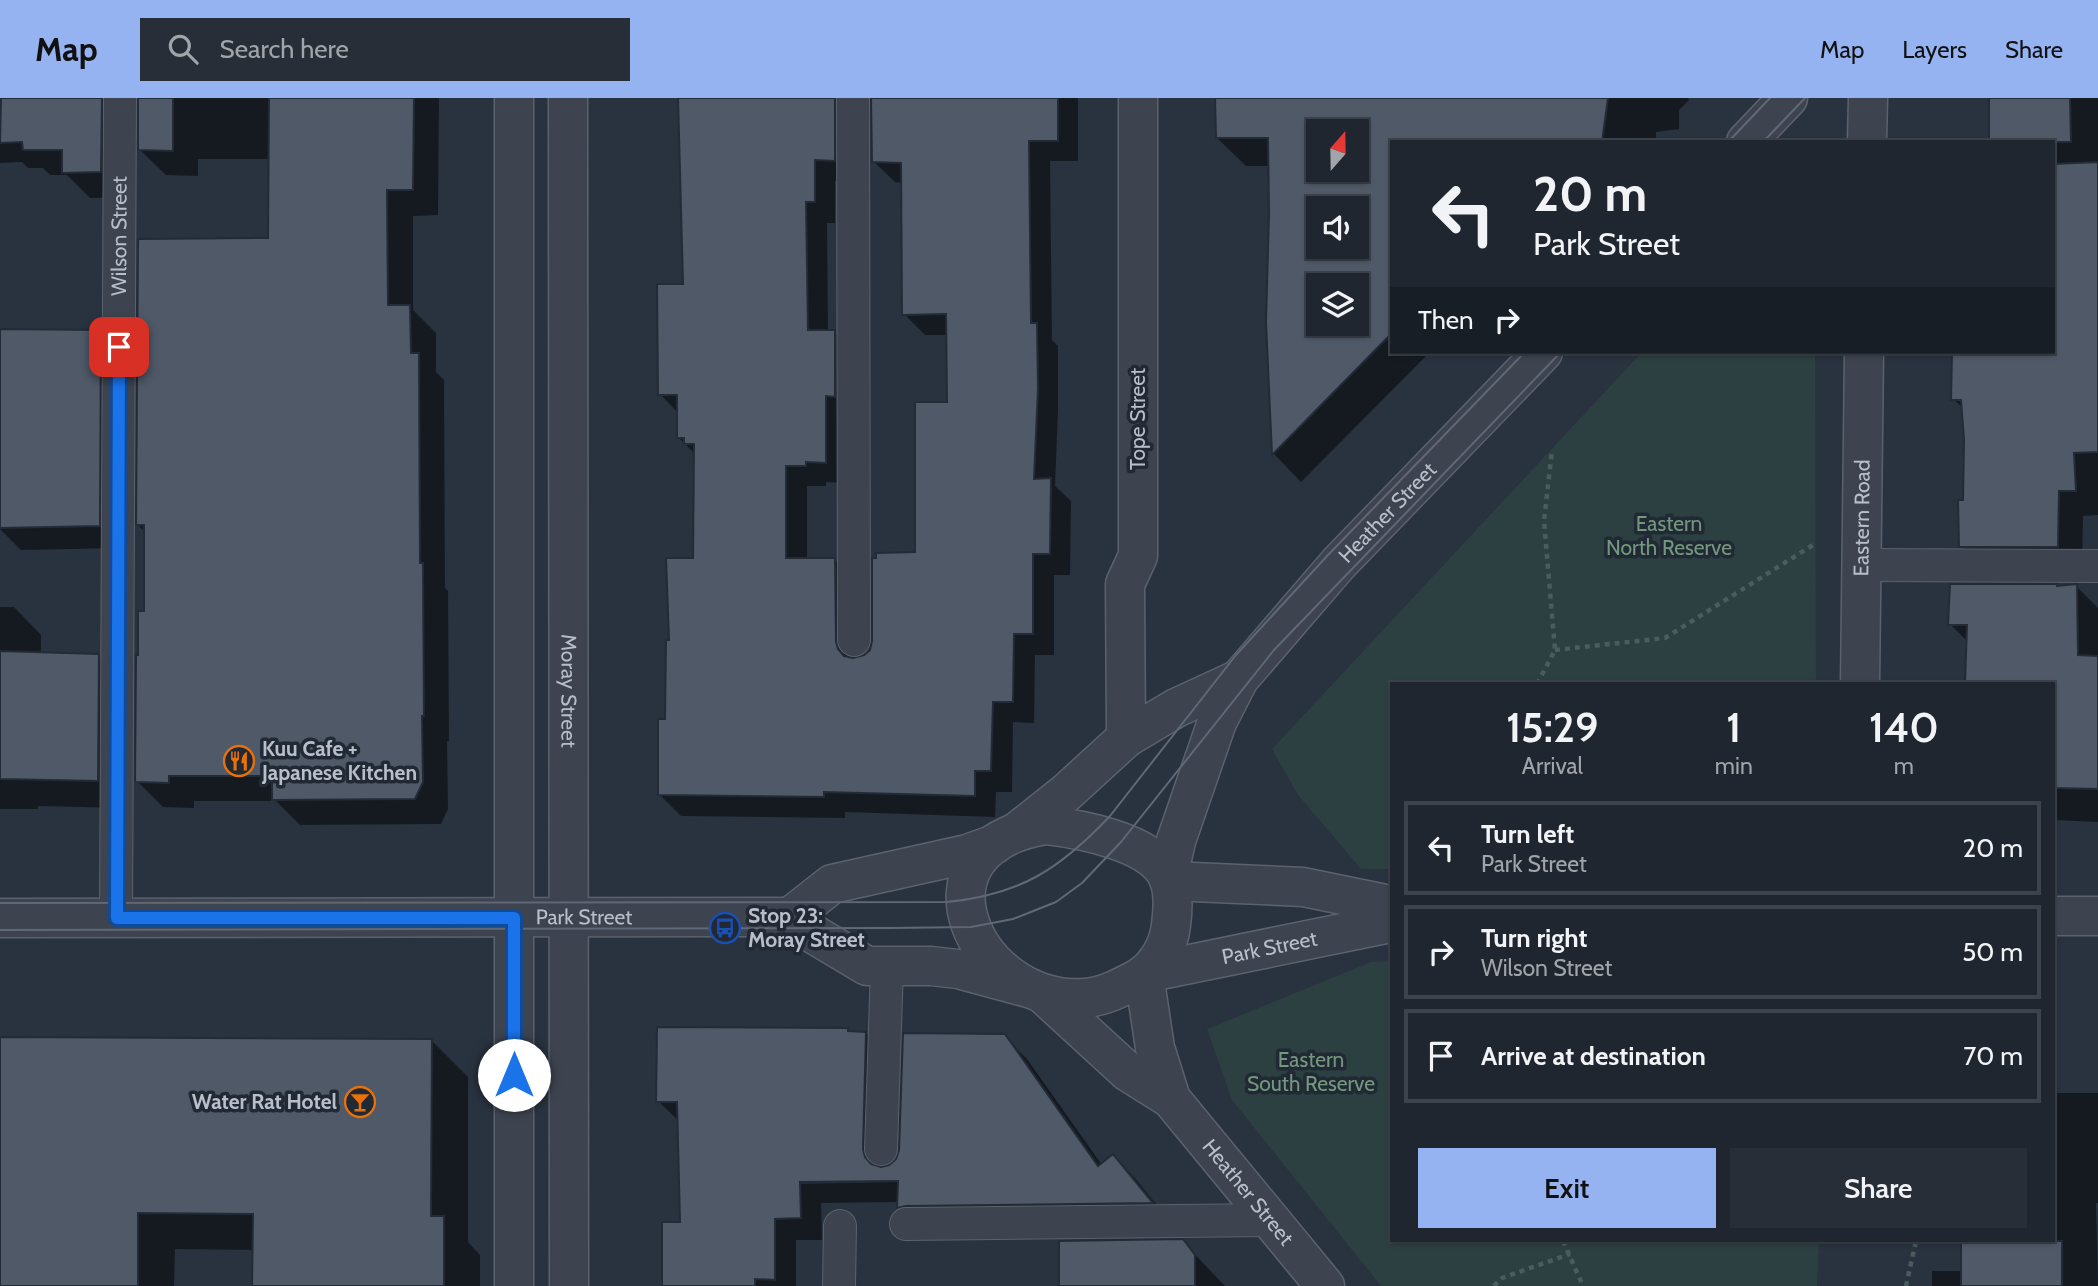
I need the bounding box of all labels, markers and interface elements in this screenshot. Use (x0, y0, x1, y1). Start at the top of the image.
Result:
search box (140, 18, 630, 81)
text: Map (35, 29, 98, 69)
icon: search (164, 30, 202, 68)
text: Search here (220, 33, 349, 65)
text: Map (1820, 35, 1864, 64)
text: Layers (1902, 35, 1967, 64)
text: Share (2005, 35, 2063, 64)
north arrow (1306, 119, 1368, 182)
map controls (1306, 119, 1369, 336)
text: 20 m (1533, 164, 1647, 223)
icon: left (1418, 168, 1509, 259)
street label: Wilson Street (106, 176, 132, 296)
button: sound (1306, 196, 1369, 259)
text: Park Street (1533, 224, 1680, 263)
button: layers (1306, 273, 1369, 336)
icon: right (1488, 301, 1526, 339)
text: Then (1418, 304, 1474, 336)
pin (89, 317, 149, 377)
icon: arrive (100, 328, 138, 366)
street label: Tope Street (1125, 368, 1150, 470)
street label: Heather Street (1333, 457, 1441, 568)
street label: Eastern Road (1848, 459, 1875, 577)
park label: Eastern North Reserve (1606, 511, 1732, 560)
street label: Moray Street (556, 634, 582, 748)
text: 15:29 (1506, 701, 1599, 753)
text: 1 (1726, 701, 1741, 753)
text: 140 (1869, 701, 1939, 753)
place label: Kuu Cafe + Japanese Kitchen (261, 736, 417, 785)
restaurant icon: Kuu Cafe + Japanese Kitchen (222, 744, 256, 778)
text: Arrival (1522, 752, 1583, 780)
text: min (1715, 752, 1753, 780)
text: m (1894, 752, 1914, 780)
text: Turn left (1481, 818, 1574, 850)
icon: left (1422, 829, 1460, 867)
text: 20 m (1963, 832, 2023, 864)
text: Park Street (1481, 850, 1587, 878)
place label: Stop 23: Moray Street (748, 903, 865, 952)
street label: Park Street (536, 904, 632, 929)
bus stop icon: Stop 23: Moray Street (708, 911, 742, 945)
text: Turn right (1481, 922, 1587, 954)
street label: Park Street (1220, 925, 1319, 969)
icon: right (1422, 933, 1460, 971)
text: 50 m (1962, 936, 2023, 968)
text: Wilson Street (1481, 954, 1612, 982)
icon: arrive (1422, 1037, 1460, 1075)
position arrow (477, 1038, 551, 1112)
text: Arrive at destination (1481, 1040, 1706, 1072)
text: 70 m (1963, 1040, 2023, 1072)
park label: Eastern South Reserve (1247, 1047, 1375, 1096)
bar icon: Water Rat Hotel (343, 1085, 377, 1119)
place label: Water Rat Hotel (192, 1089, 337, 1114)
street label: Heather Street (1197, 1134, 1299, 1250)
button: Exit (1418, 1148, 1716, 1228)
button: Share (1730, 1148, 2027, 1228)

